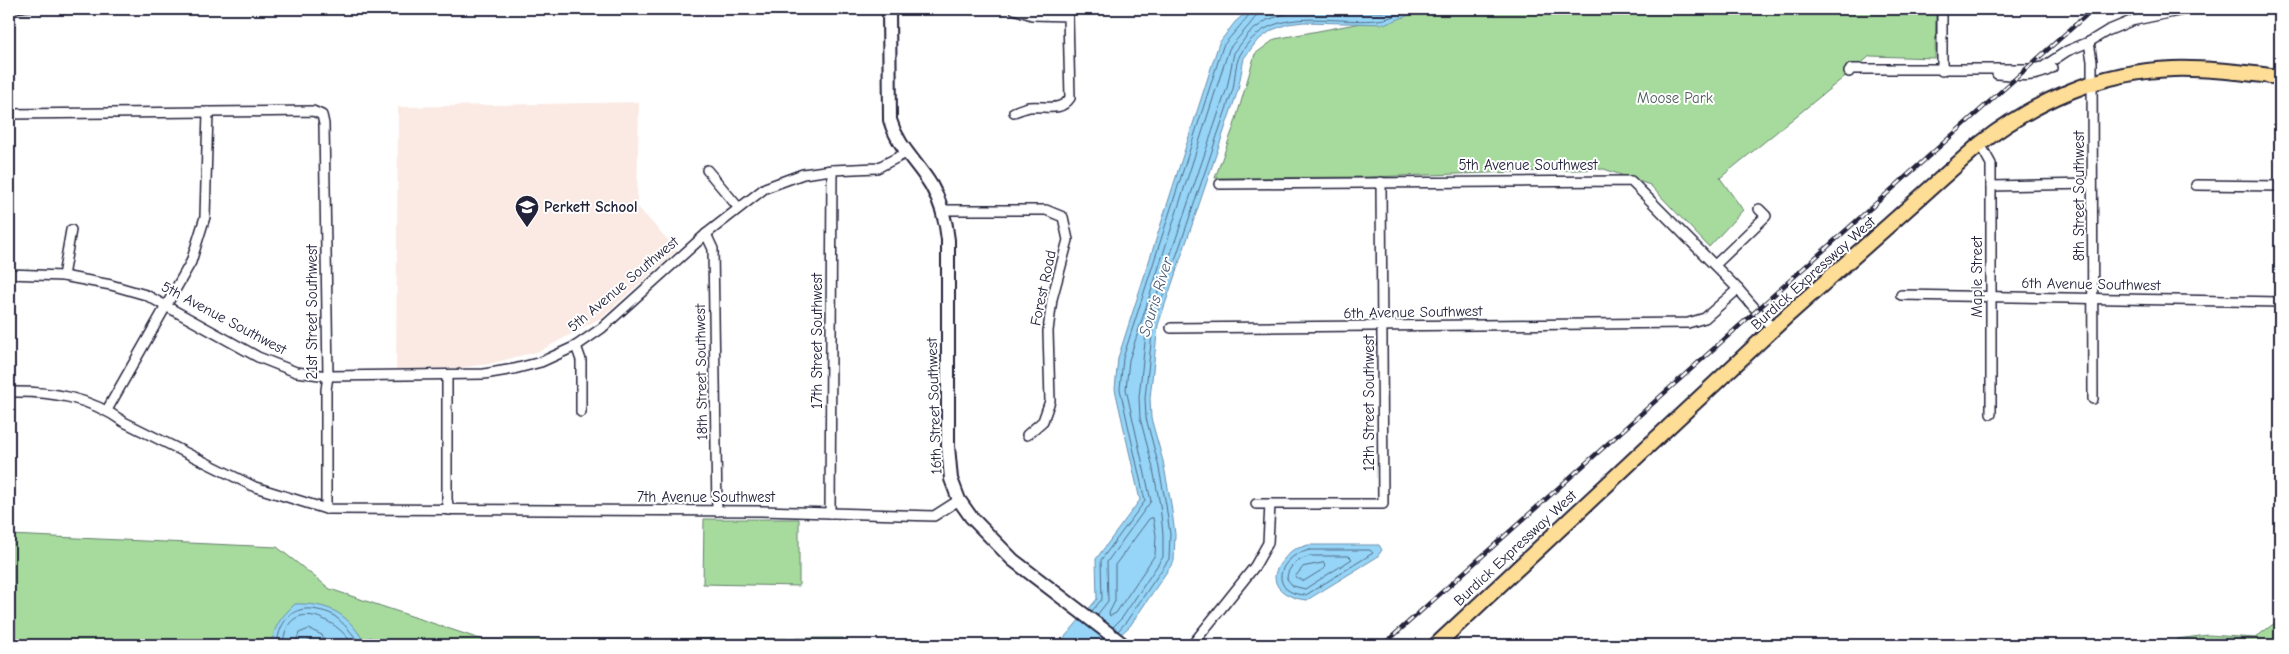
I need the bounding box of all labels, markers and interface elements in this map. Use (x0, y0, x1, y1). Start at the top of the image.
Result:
park label: Moose Park (1637, 89, 1714, 107)
street label: 8th Street Southwest (2070, 130, 2088, 261)
street label: 5th Avenue Southwest (1458, 156, 1598, 174)
school or university icon: Perkett School (514, 194, 540, 228)
place label: Perkett School (544, 198, 638, 216)
street label: Burdick Expressway West (1747, 212, 1879, 334)
street label: 5th Avenue Southwest (564, 232, 683, 336)
street label: Maple Street (1968, 235, 1986, 318)
street label: 21st Street Southwest (303, 244, 321, 379)
street label: Forest Road (1026, 249, 1060, 327)
water label: Souris River (1135, 255, 1177, 339)
street label: 17th Street Southwest (808, 272, 826, 409)
street label: 6th Avenue Southwest (2021, 274, 2161, 294)
street label: 5th Avenue Southwest (158, 277, 290, 359)
street label: 6th Avenue Southwest (1343, 302, 1483, 322)
street label: 18th Street Southwest (691, 303, 711, 440)
street label: 12th Street Southwest (1360, 334, 1378, 471)
street label: 16th Street Southwest (923, 337, 945, 475)
street label: Burdick Expressway West (1450, 486, 1581, 610)
street label: 7th Avenue Southwest (637, 488, 776, 506)

